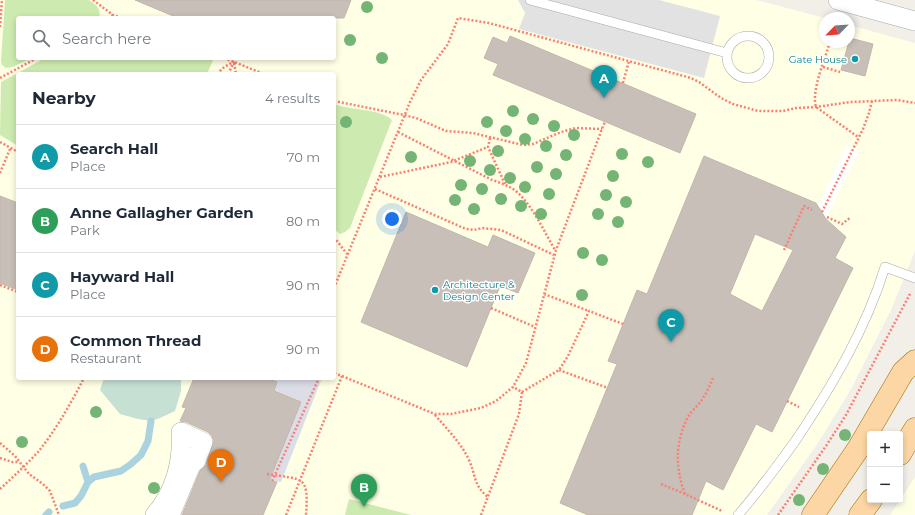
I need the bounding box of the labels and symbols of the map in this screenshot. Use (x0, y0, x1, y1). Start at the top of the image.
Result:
north arrow (819, 12, 855, 48)
place label: Gate House (789, 53, 847, 66)
marker: Gate House (850, 54, 860, 64)
pin: A (591, 65, 617, 98)
your location (382, 209, 402, 229)
place label: Architecture & Design Center (443, 278, 515, 303)
marker: Architecture & Design Center (430, 285, 440, 295)
pin: C (658, 309, 684, 342)
pin: D (208, 449, 234, 482)
pin: B (351, 474, 377, 507)

